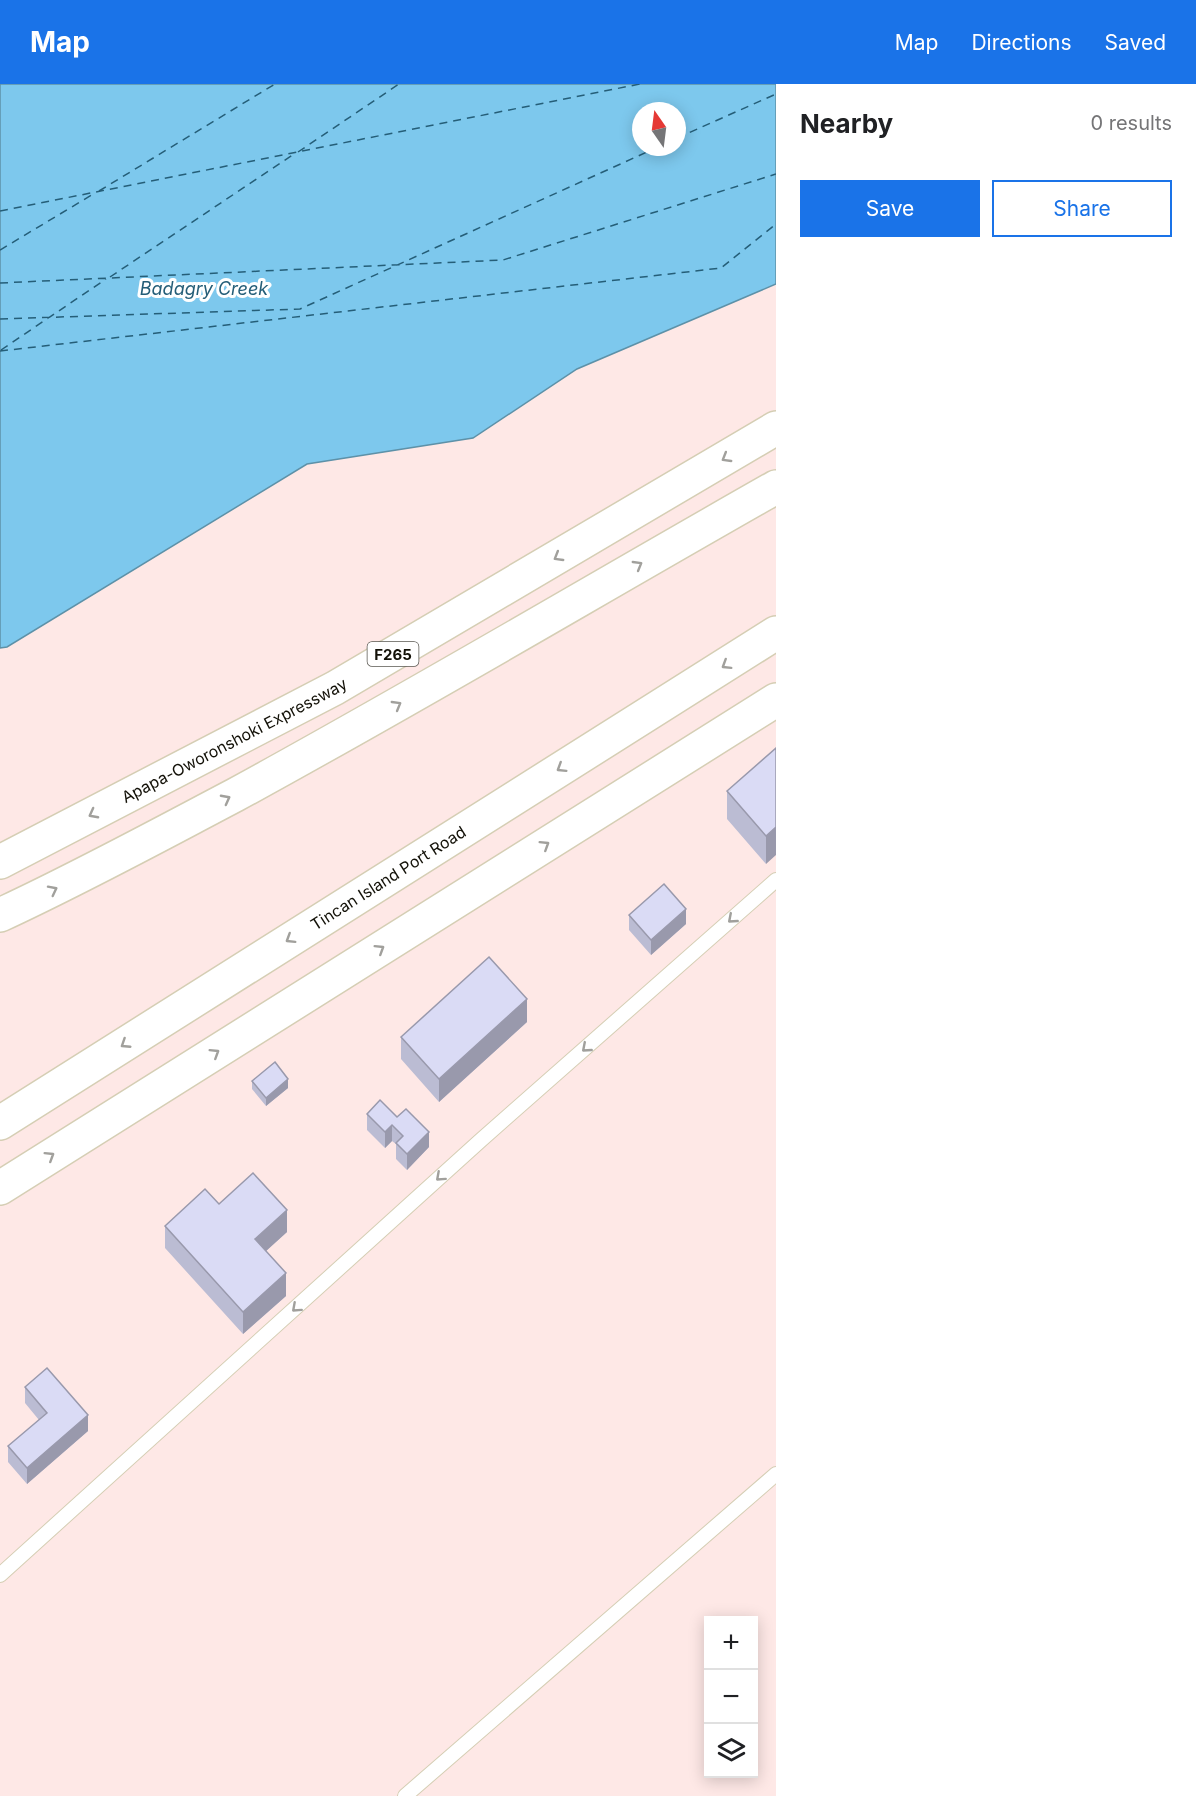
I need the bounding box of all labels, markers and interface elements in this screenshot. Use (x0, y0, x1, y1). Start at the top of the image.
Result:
text: Map (30, 25, 90, 59)
text: Map (895, 30, 938, 55)
text: Directions (971, 30, 1072, 55)
text: Saved (1105, 30, 1166, 55)
north arrow (632, 102, 686, 156)
text: Nearby (800, 108, 893, 139)
text: 0 results (1090, 111, 1172, 135)
button: Save (800, 180, 980, 237)
button: Share (992, 180, 1172, 237)
water label: Badagry Creek (140, 278, 269, 299)
one-way arrow (722, 451, 732, 462)
one-way arrow (554, 549, 564, 561)
one-way arrow (632, 561, 642, 573)
road number: F265 (368, 642, 418, 666)
one-way arrow (722, 657, 733, 668)
street label: Apapa-Oworonshoki Expressway (118, 673, 351, 807)
one-way arrow (391, 701, 401, 713)
one-way arrow (557, 761, 567, 773)
one-way arrow (220, 795, 231, 807)
one-way arrow (89, 807, 100, 818)
street label: Tincan Island Port Road (307, 822, 469, 934)
one-way arrow (539, 841, 549, 853)
one-way arrow (47, 885, 58, 897)
one-way arrow (728, 912, 739, 923)
one-way arrow (286, 932, 296, 944)
one-way arrow (374, 944, 384, 956)
one-way arrow (121, 1036, 131, 1048)
one-way arrow (582, 1041, 593, 1052)
one-way arrow (208, 1049, 219, 1060)
one-way arrow (43, 1153, 54, 1164)
one-way arrow (436, 1170, 447, 1181)
one-way arrow (292, 1301, 302, 1312)
map controls (704, 1616, 758, 1778)
button: + (704, 1616, 758, 1670)
button: − (704, 1670, 758, 1724)
button: layers (704, 1724, 758, 1778)

